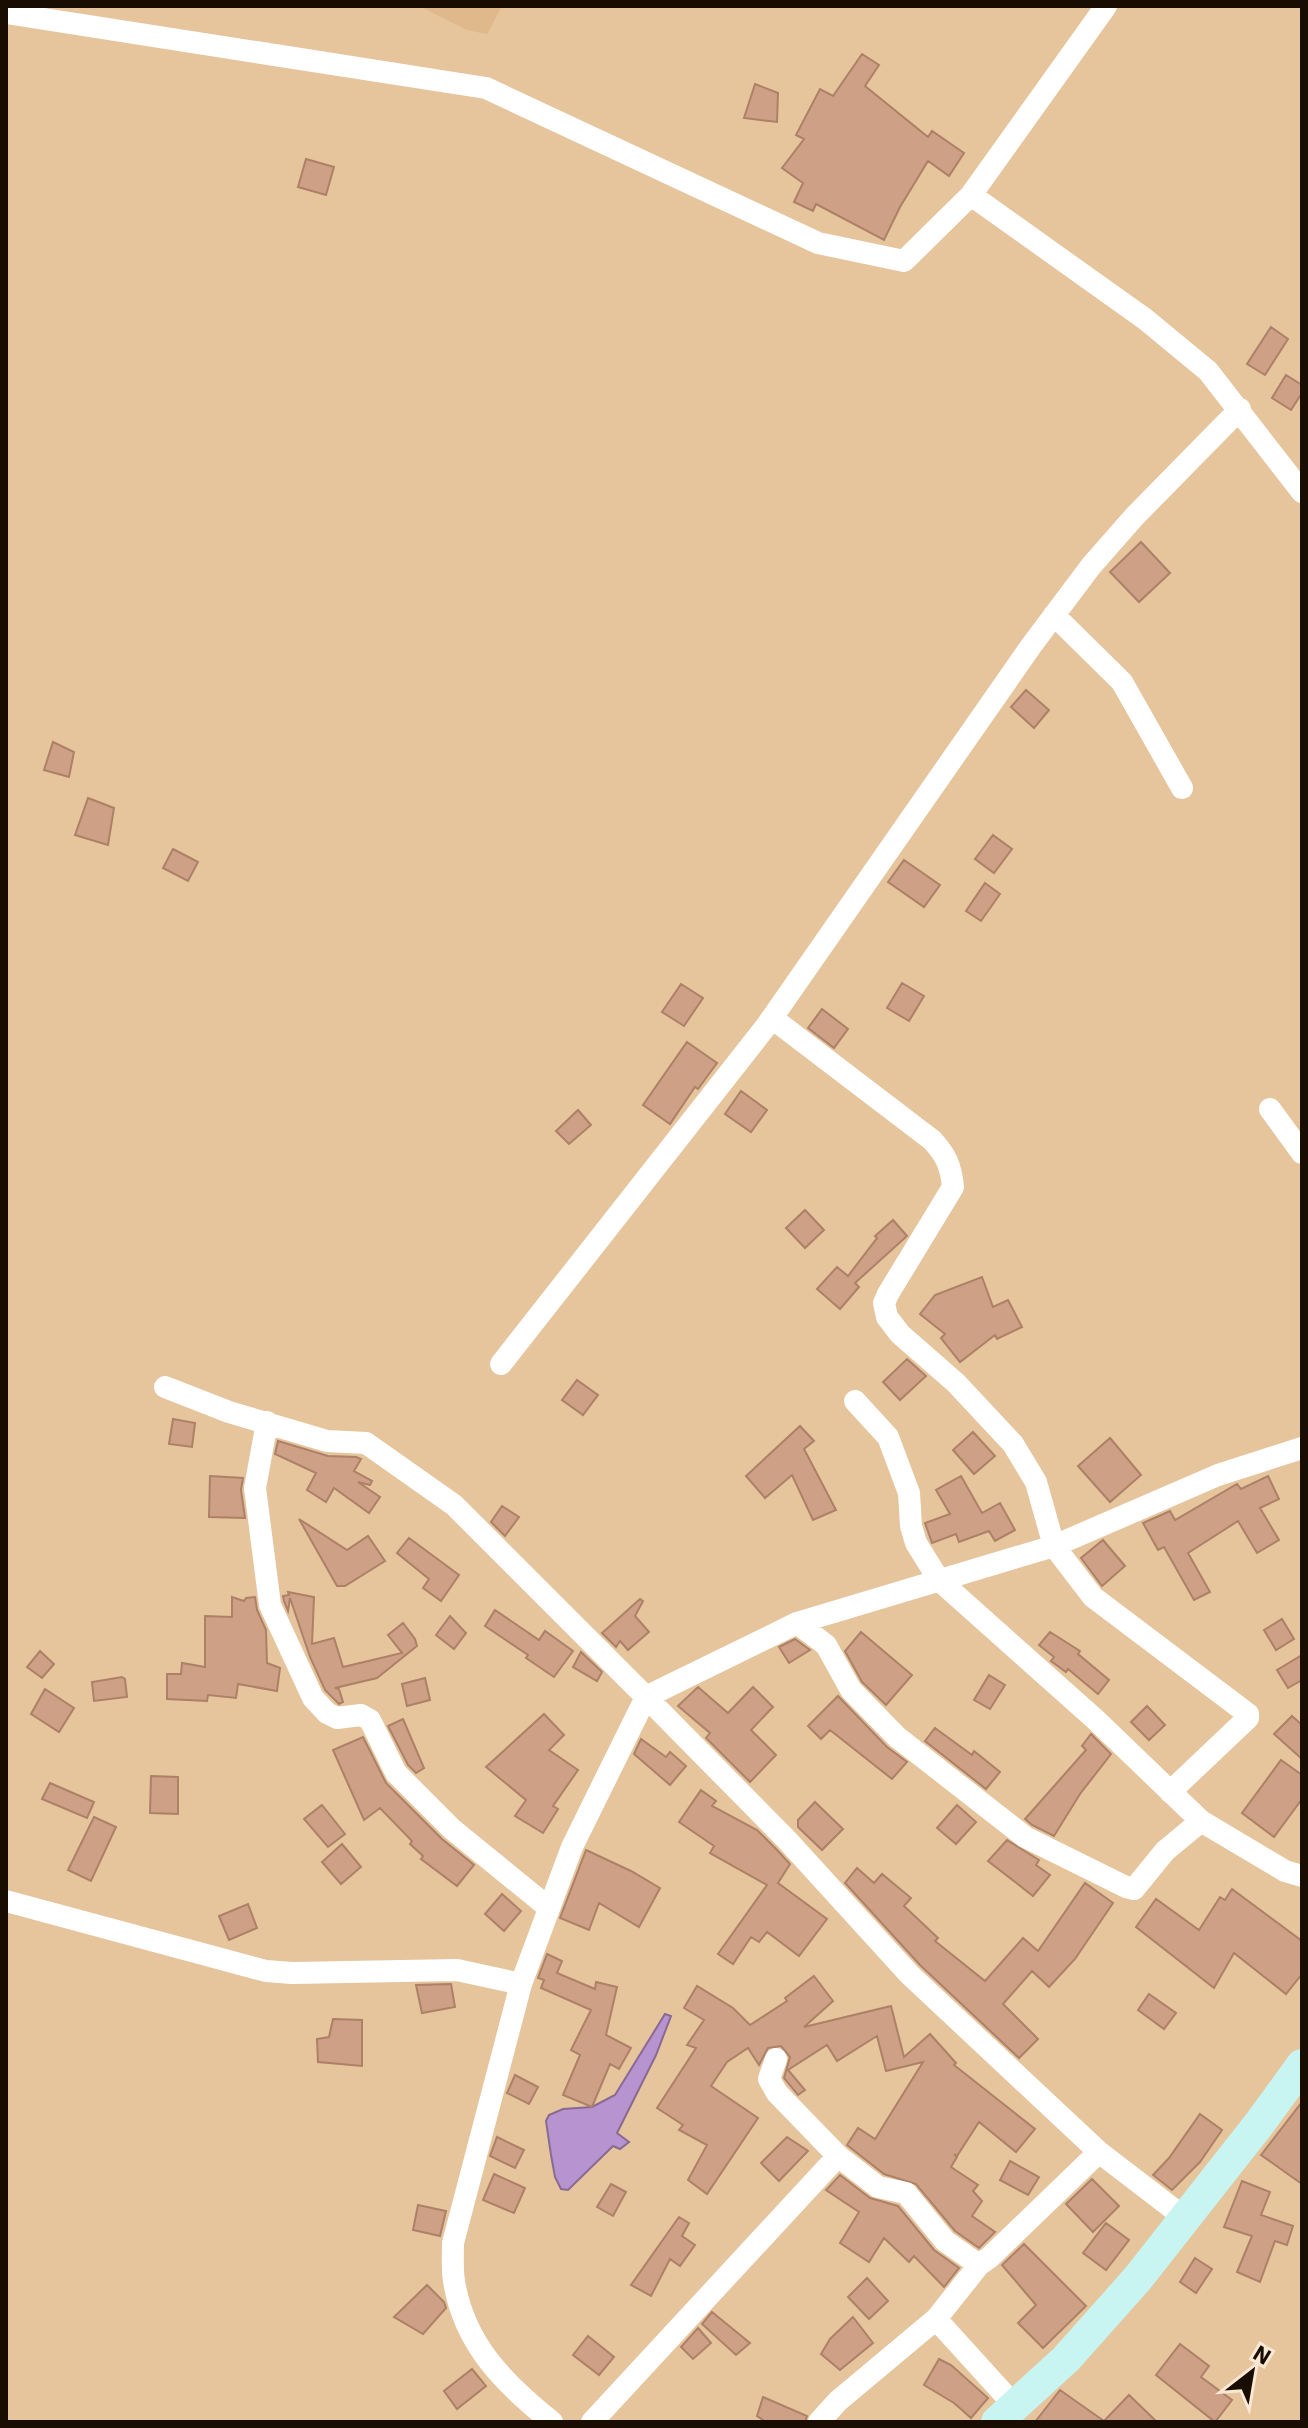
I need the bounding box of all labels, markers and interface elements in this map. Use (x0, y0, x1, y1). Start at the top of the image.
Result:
north arrow (1212, 2332, 1292, 2412)
text: N (1248, 2338, 1277, 2371)

